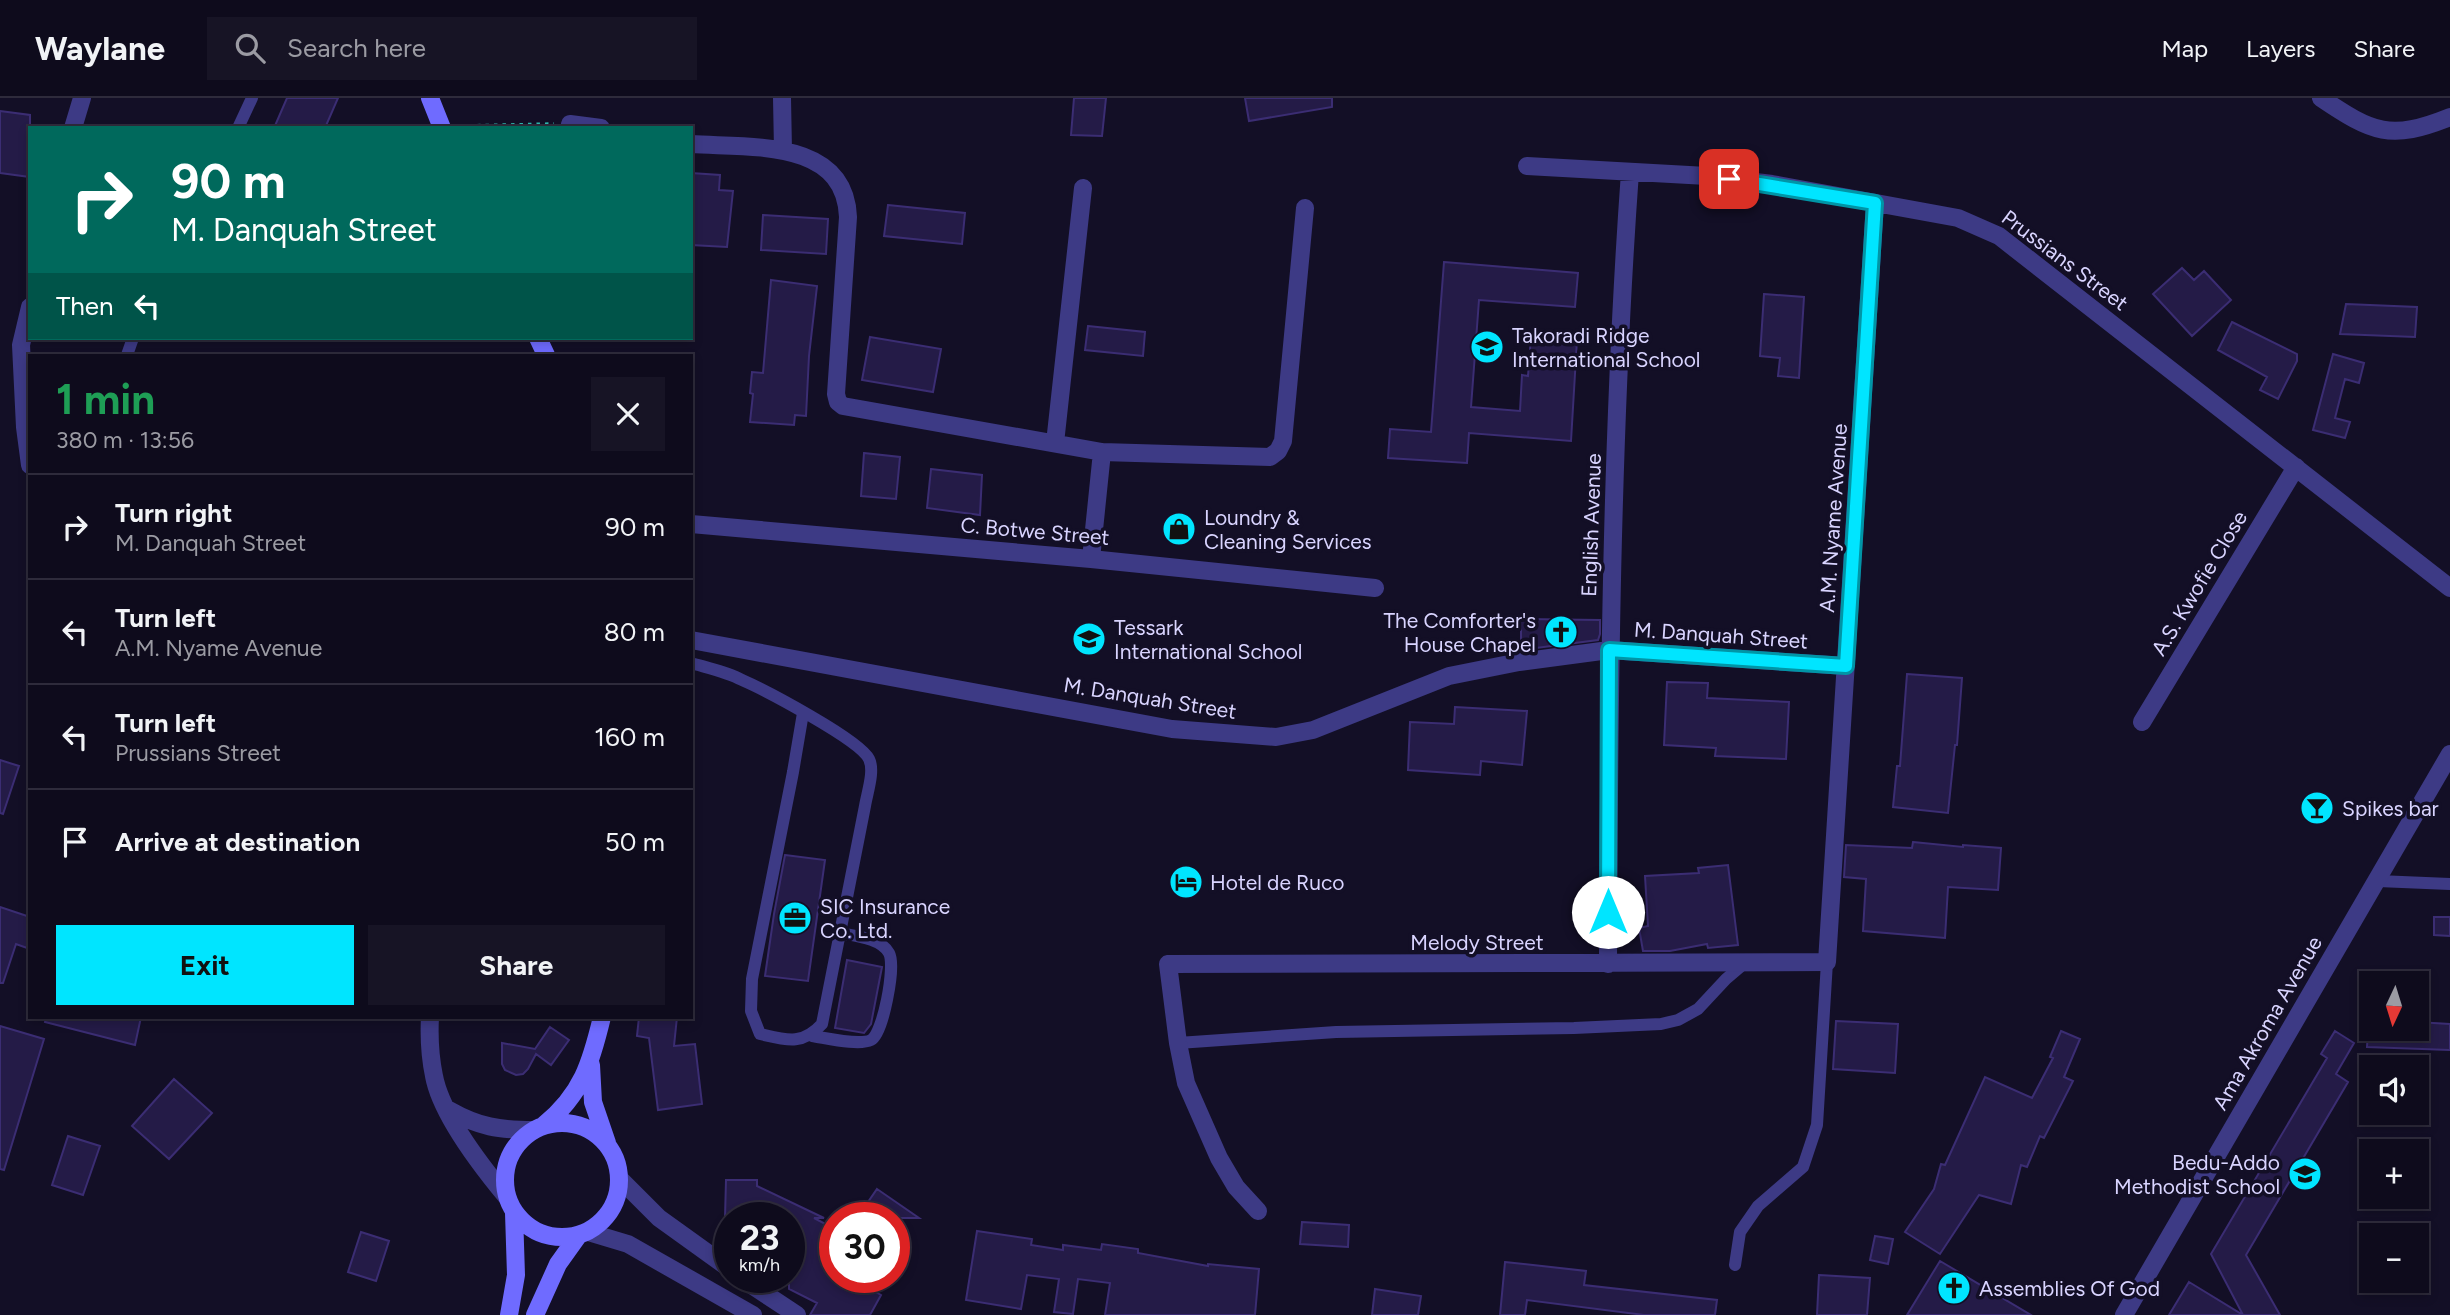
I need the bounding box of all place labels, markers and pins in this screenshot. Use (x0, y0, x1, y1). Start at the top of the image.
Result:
pin (1699, 149, 1759, 209)
place label: Takoradi Ridge International School (1512, 323, 1700, 372)
school or university icon: Takoradi Ridge International School (1468, 328, 1506, 366)
place label: Loundry & Cleaning Services (1204, 505, 1372, 554)
shop icon: Loundry & Cleaning Services (1160, 510, 1198, 548)
place label: The Comforter's House Chapel (1383, 608, 1536, 657)
church icon: The Comforter's House Chapel (1542, 613, 1580, 651)
place label: Tessark International School (1114, 615, 1302, 664)
school or university icon: Tessark International School (1070, 620, 1108, 658)
bar icon: Spikes bar (2298, 789, 2336, 827)
place label: Spikes bar (2342, 796, 2439, 821)
hotel icon: Hotel de Ruco (1167, 863, 1205, 901)
place label: Hotel de Ruco (1210, 870, 1344, 895)
place label: SIC Insurance Co. Ltd. (820, 894, 950, 943)
office icon: SIC Insurance Co. Ltd. (776, 899, 814, 937)
place label: Bedu-Addo Methodist School (2114, 1150, 2280, 1199)
school or university icon: Bedu-Addo Methodist School (2286, 1155, 2324, 1193)
church icon: Assemblies Of God (1935, 1269, 1973, 1307)
place label: Assemblies Of God (1979, 1276, 2160, 1301)

